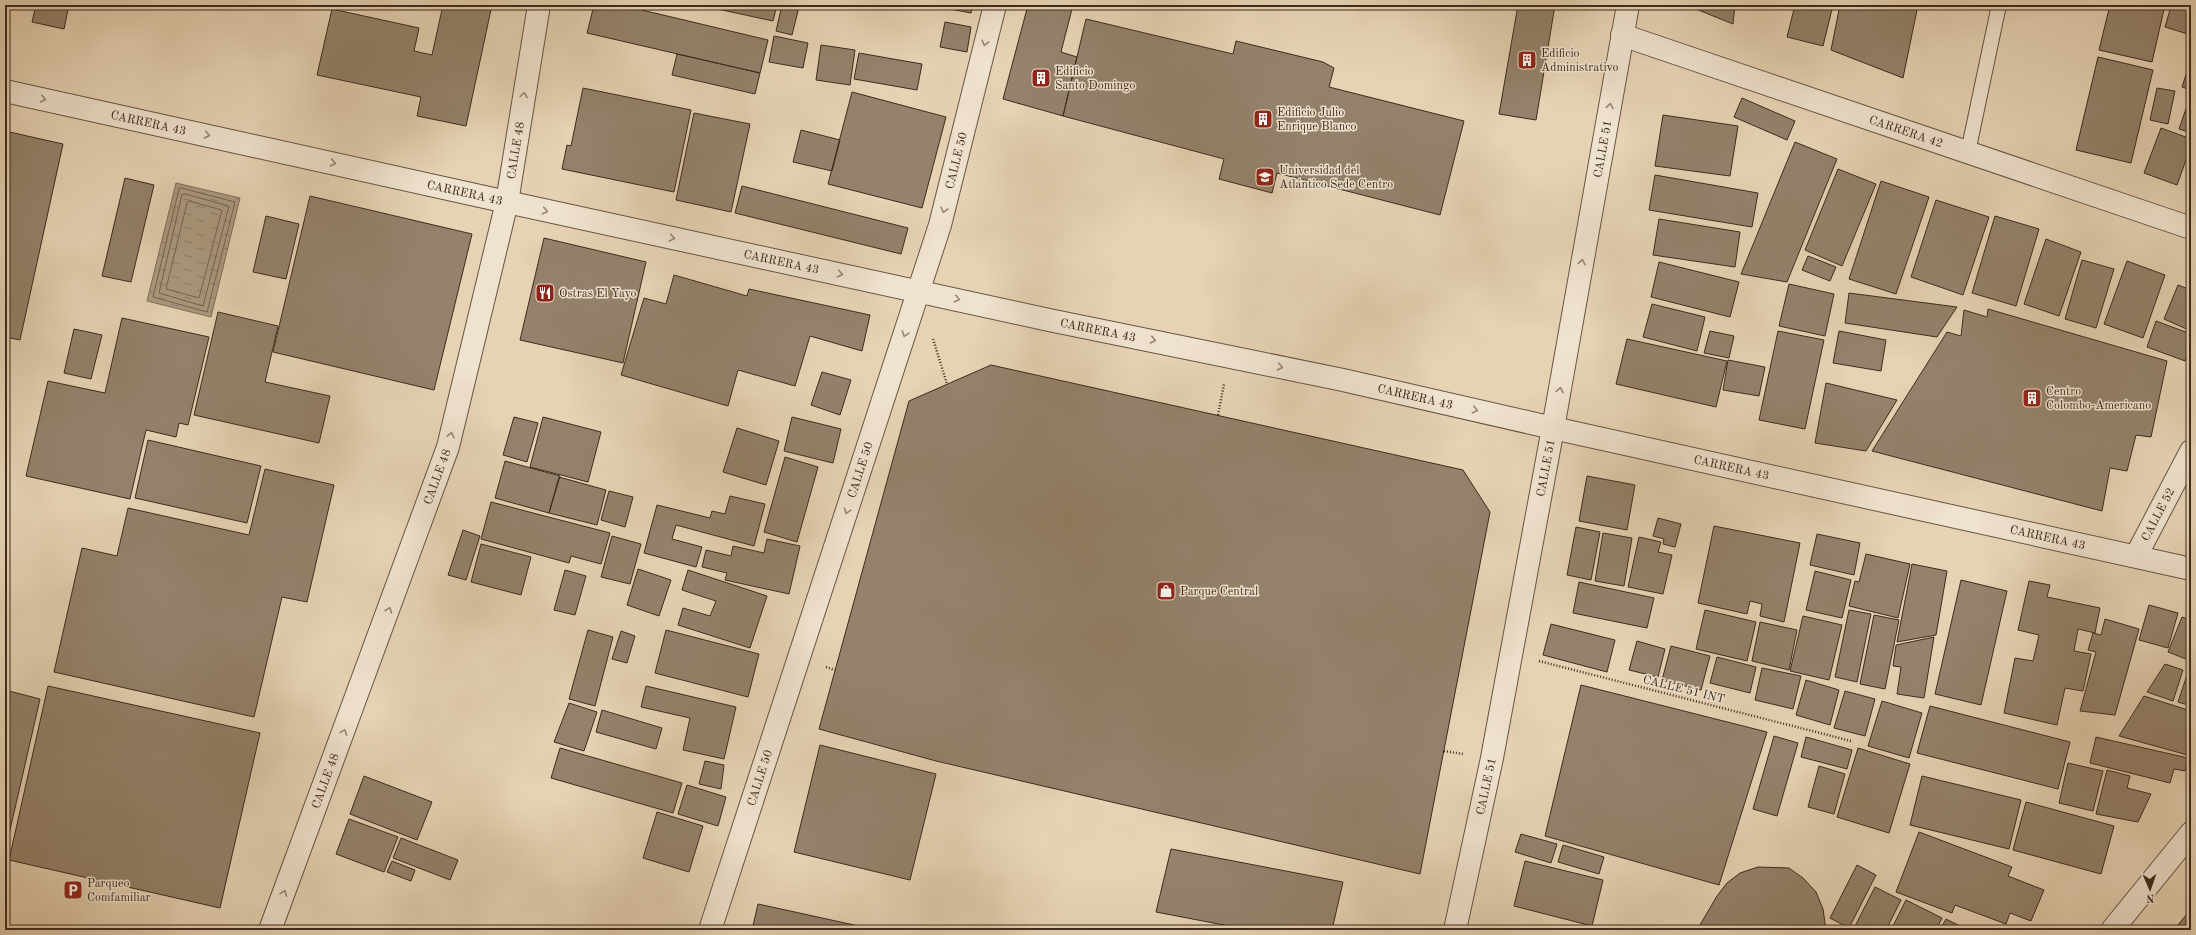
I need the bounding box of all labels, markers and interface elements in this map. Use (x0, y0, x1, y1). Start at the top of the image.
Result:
one-way arrow (982, 40, 990, 46)
place label: Edificio Administrativo (1541, 48, 1618, 74)
building icon: Edificio Administrativo (1516, 49, 1538, 71)
place label: Edificio Santo Domingo (1055, 66, 1135, 92)
building icon: Edificio Santo Domingo (1030, 67, 1052, 89)
one-way arrow (520, 92, 528, 98)
one-way arrow (40, 94, 46, 102)
one-way arrow (1605, 103, 1613, 109)
place label: Edificio Julio Enrique Blanco (1277, 107, 1356, 133)
building icon: Edificio Julio Enrique Blanco (1252, 108, 1274, 130)
street label: CARRERA 43 (109, 110, 187, 138)
street label: CARRERA 42 (1867, 114, 1944, 150)
street label: CALLE 51 (1592, 119, 1614, 179)
street label: CALLE 48 (506, 121, 527, 180)
one-way arrow (203, 130, 210, 138)
street label: CALLE 50 (944, 131, 970, 191)
one-way arrow (330, 159, 336, 167)
place label: Universidad del Atlántico Sede Centro (1279, 165, 1393, 191)
school or university icon: Universidad del Atlántico Sede Centro (1254, 166, 1276, 188)
street label: CARRERA 43 (426, 179, 504, 208)
one-way arrow (542, 206, 548, 214)
one-way arrow (940, 206, 949, 213)
one-way arrow (669, 233, 675, 242)
street label: CARRERA 43 (742, 249, 820, 277)
one-way arrow (1578, 259, 1586, 265)
one-way arrow (837, 270, 843, 278)
restaurant icon: Ostras El Yayo (534, 282, 556, 304)
place label: Ostras El Yayo (559, 288, 637, 300)
one-way arrow (954, 295, 960, 303)
street label: CARRERA 43 (1059, 317, 1137, 345)
one-way arrow (901, 330, 910, 337)
one-way arrow (1150, 336, 1156, 344)
one-way arrow (1277, 362, 1283, 370)
street label: CARRERA 43 (1376, 383, 1454, 412)
place label: Centro Colombo-Americano (2046, 386, 2151, 412)
one-way arrow (1555, 387, 1564, 393)
building icon: Centro Colombo-Americano (2021, 387, 2043, 409)
one-way arrow (1472, 406, 1478, 414)
one-way arrow (446, 432, 455, 439)
street label: CALLE 51 (1535, 438, 1558, 498)
street label: CALLE 50 (846, 441, 876, 500)
street label: CALLE 48 (422, 448, 454, 507)
street label: CARRERA 43 (1692, 454, 1770, 483)
street label: CALLE 52 (2140, 486, 2178, 543)
one-way arrow (843, 507, 852, 514)
street label: CARRERA 43 (2009, 524, 2087, 553)
shop icon: Parque Central (1155, 580, 1177, 602)
place label: Parque Central (1180, 586, 1258, 598)
one-way arrow (384, 607, 393, 614)
street label: CALLE 51 INT (1641, 673, 1726, 706)
one-way arrow (340, 729, 348, 736)
street label: CALLE 50 (746, 749, 775, 808)
street label: CALLE 48 (310, 752, 342, 811)
street label: CALLE 51 (1475, 757, 1499, 816)
north arrow (2130, 869, 2170, 909)
place label: Parqueo Comfamiliar (87, 878, 151, 904)
parking icon: Parqueo Comfamiliar (62, 879, 84, 901)
one-way arrow (280, 890, 288, 897)
text: N (2145, 892, 2155, 903)

